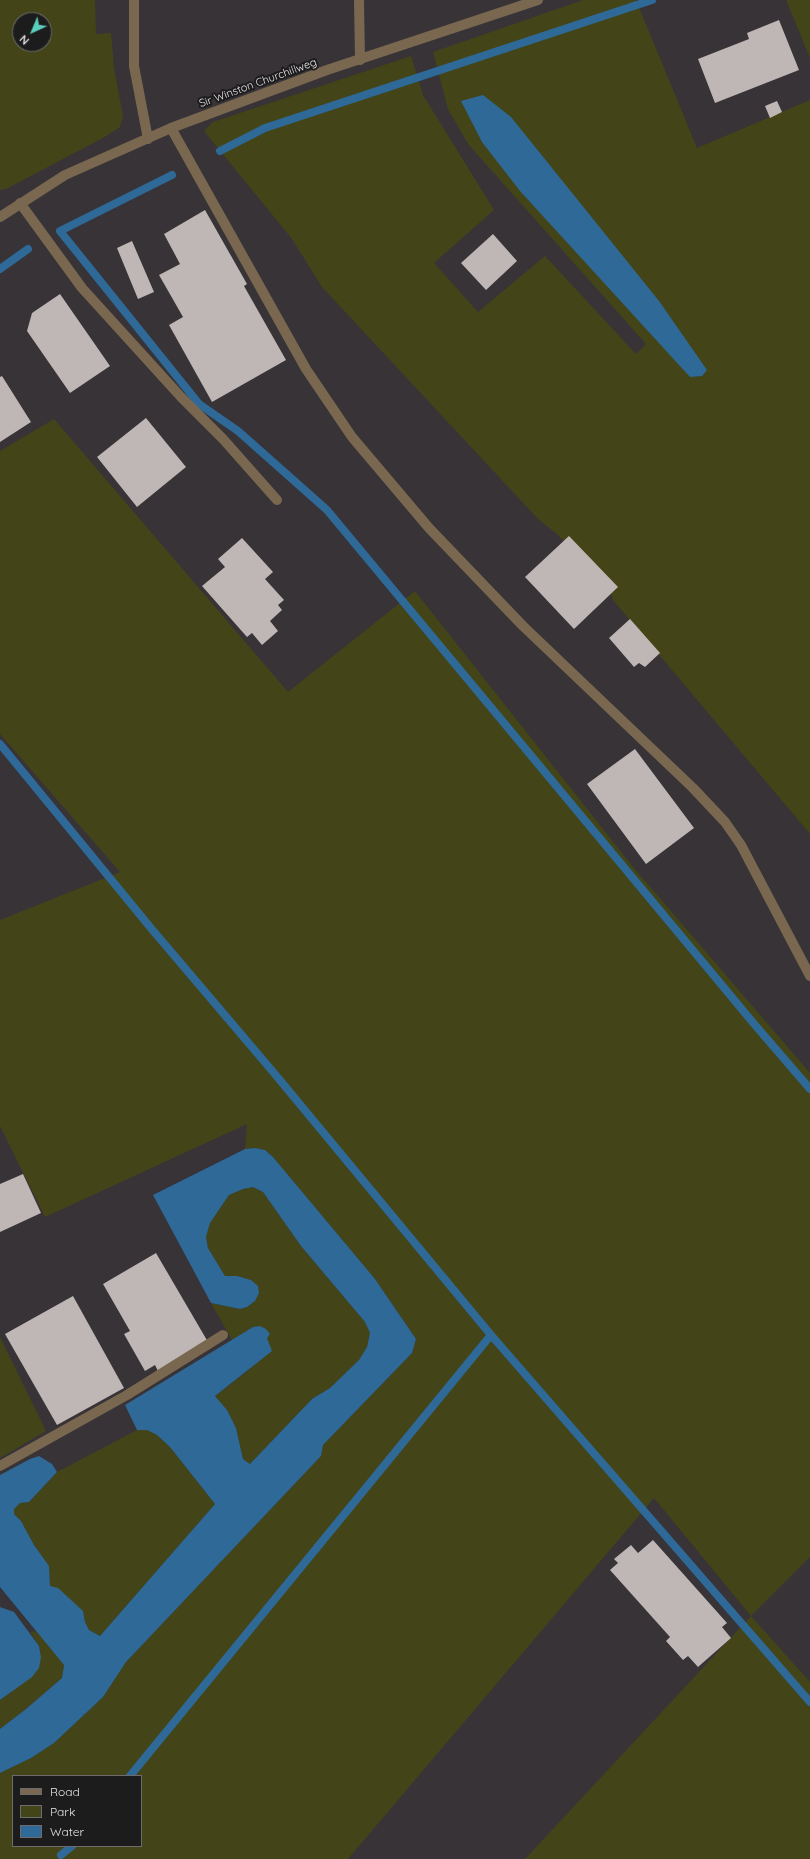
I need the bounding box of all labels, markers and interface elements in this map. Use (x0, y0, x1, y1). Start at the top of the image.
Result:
north arrow (12, 12, 52, 52)
text: N (17, 32, 32, 48)
street label: Sir Winston Churchillweg (197, 56, 319, 110)
legend (12, 1775, 142, 1847)
text: Road (50, 1784, 80, 1799)
text: Park (50, 1804, 75, 1819)
text: Water (50, 1824, 84, 1839)

